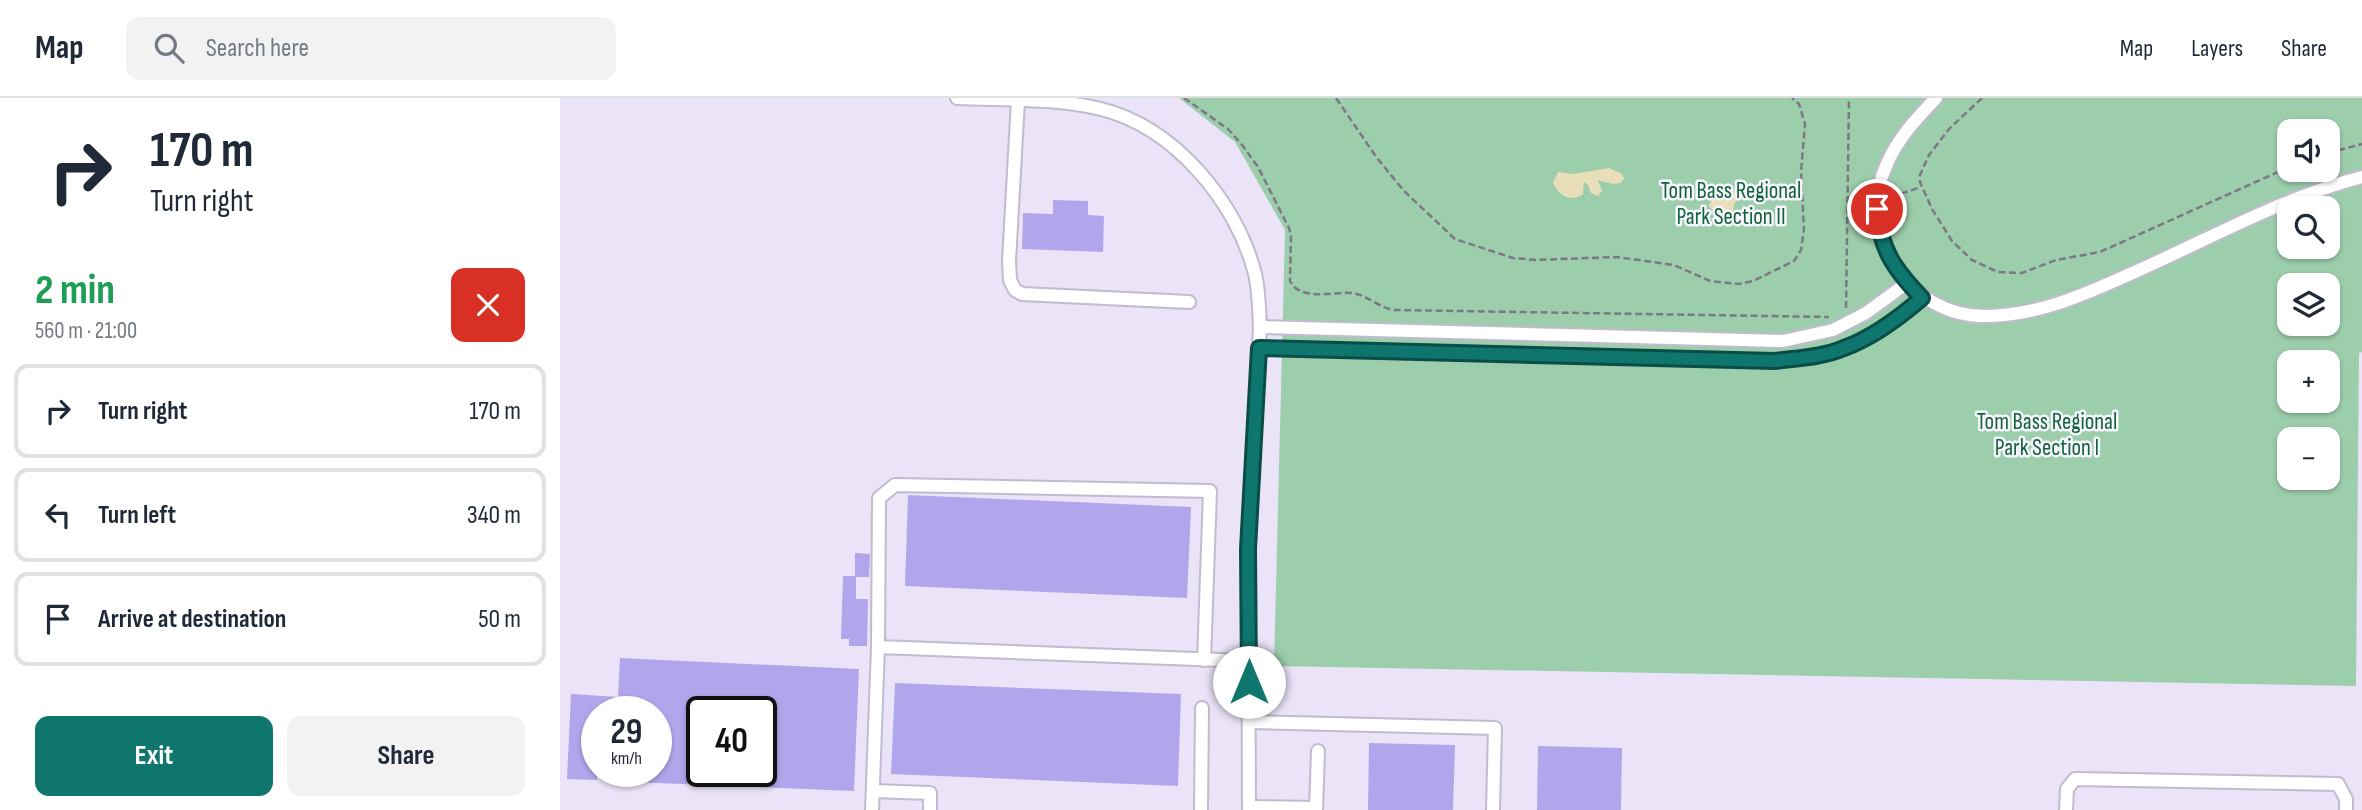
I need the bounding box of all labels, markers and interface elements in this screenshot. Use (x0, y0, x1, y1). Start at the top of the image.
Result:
search box (126, 17, 616, 80)
text: Map (35, 28, 84, 68)
icon: search (150, 29, 188, 67)
text: Search here (206, 33, 309, 64)
text: Map (2120, 34, 2153, 63)
text: Layers (2191, 34, 2243, 63)
text: Share (2281, 34, 2327, 63)
map controls (2277, 119, 2340, 490)
button: sound (2277, 119, 2340, 182)
text: 170 m (150, 122, 254, 181)
icon: right (35, 126, 126, 217)
park label: Tom Bass Regional Park Section II (1661, 177, 1801, 231)
pin (1847, 179, 1907, 239)
text: Turn right (150, 182, 254, 221)
icon: arrive (1858, 190, 1896, 228)
button: search (2277, 196, 2340, 259)
text: 2 min (35, 265, 115, 316)
button: close (451, 268, 525, 342)
button: layers (2277, 273, 2340, 336)
text: 560 m · 21:00 (35, 317, 137, 345)
button: + (2277, 350, 2340, 413)
icon: right (39, 392, 77, 430)
text: Turn right (98, 396, 187, 427)
text: 170 m (469, 396, 521, 427)
park label: Tom Bass Regional Park Section I (1977, 408, 2117, 462)
button: − (2277, 427, 2340, 490)
icon: left (39, 496, 77, 534)
text: Turn left (98, 500, 176, 531)
text: 340 m (467, 500, 521, 531)
icon: arrive (39, 600, 77, 638)
text: Arrive at destination (98, 604, 286, 635)
text: 50 m (478, 604, 521, 635)
position arrow (1212, 645, 1286, 719)
speed limit sign: 40 (686, 696, 777, 787)
text: 29 (611, 711, 642, 754)
button: Exit (35, 716, 273, 796)
button: Share (287, 716, 525, 796)
text: km/h (611, 748, 642, 769)

